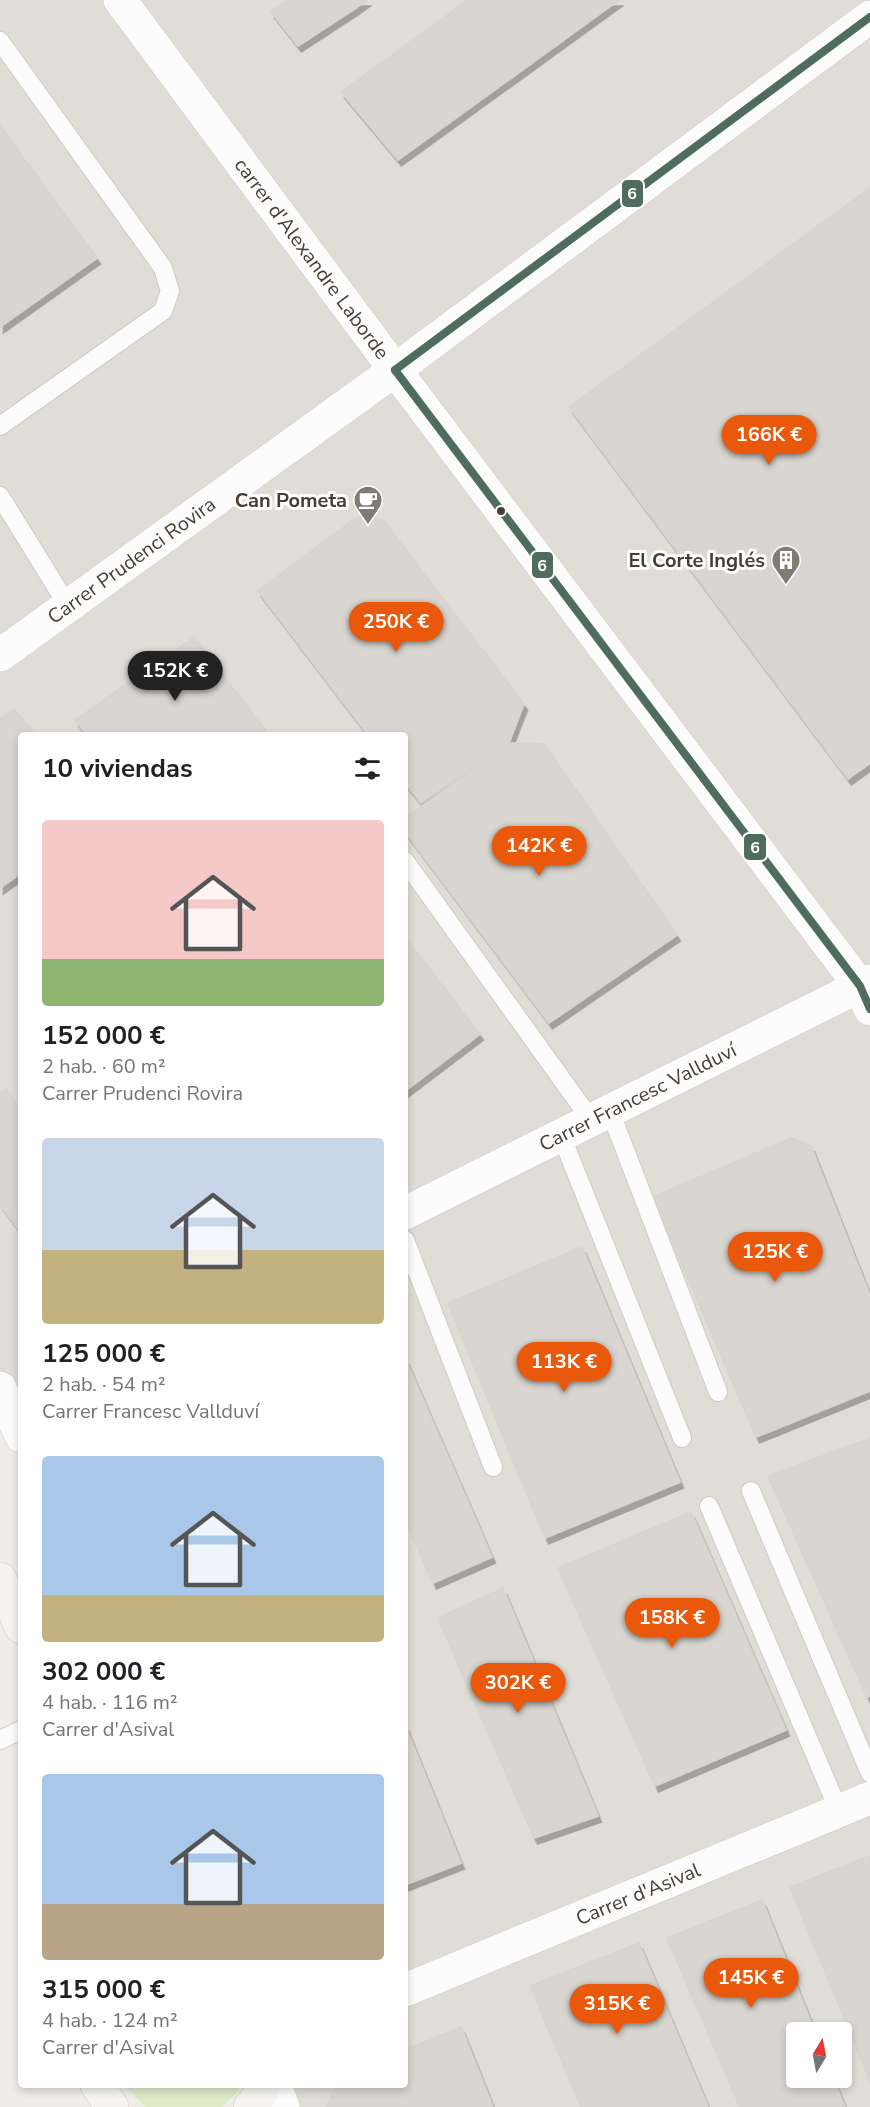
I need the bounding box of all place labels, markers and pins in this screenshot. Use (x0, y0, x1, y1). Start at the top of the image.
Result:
pin: 166K € (720, 415, 818, 466)
cafe icon: Can Pometa (352, 484, 384, 526)
place label: Can Pometa (235, 487, 347, 514)
unlabelled marker (495, 505, 507, 517)
building icon: El Corte Inglés (770, 544, 802, 586)
place label: El Corte Inglés (628, 547, 765, 574)
pin: 250K € (347, 602, 445, 653)
pin: 152K € (126, 651, 224, 702)
pin: 142K € (490, 826, 588, 877)
pin: 125K € (726, 1232, 824, 1283)
pin: 113K € (515, 1342, 613, 1393)
pin: 158K € (623, 1598, 721, 1649)
pin: 302K € (469, 1663, 567, 1714)
pin: 145K € (702, 1958, 800, 2009)
pin: 315K € (568, 1984, 666, 2035)

